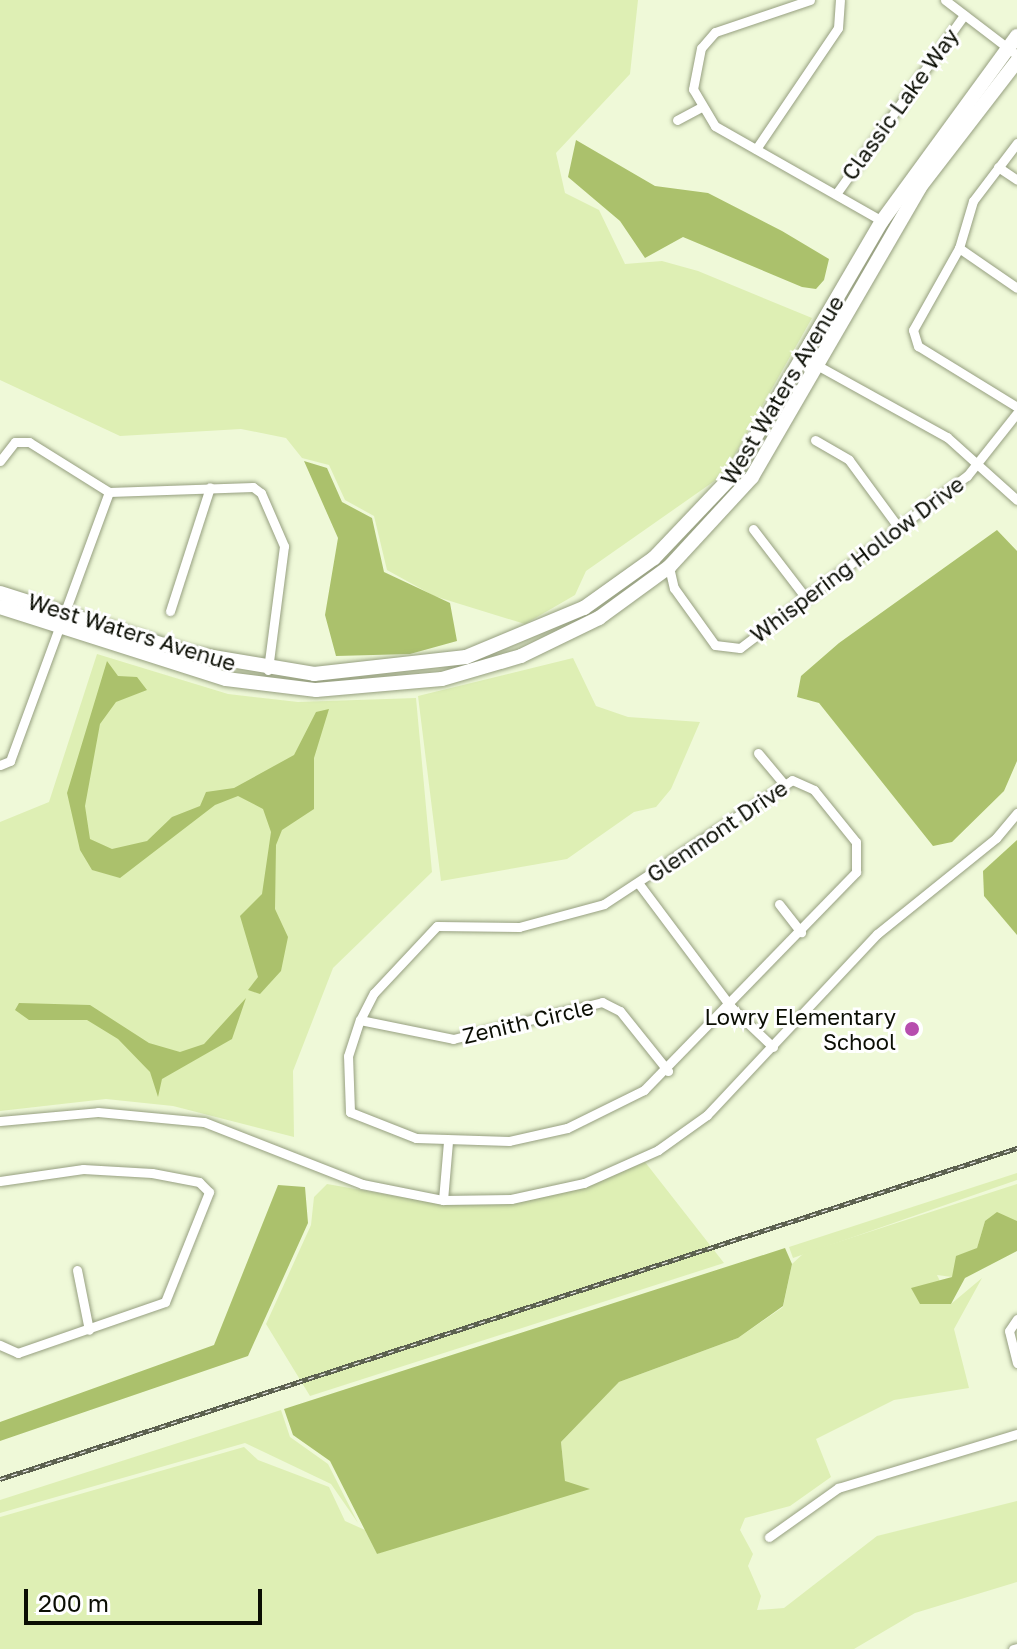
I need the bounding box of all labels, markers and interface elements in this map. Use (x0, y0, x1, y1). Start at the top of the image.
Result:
street label: Classic Lake Way (836, 23, 964, 185)
street label: West Waters Avenue (715, 290, 849, 490)
street label: Whispering Hollow Drive (745, 470, 969, 648)
street label: West Waters Avenue (25, 588, 239, 676)
street label: Glenmont Drive (642, 774, 792, 888)
street label: Zenith Circle (460, 993, 596, 1049)
place label: Lowry Elementary School (704, 1003, 896, 1054)
marker: Lowry Elementary School (903, 1020, 921, 1038)
scale bar (28, 1573, 266, 1623)
text: 200 m (38, 1588, 109, 1617)

